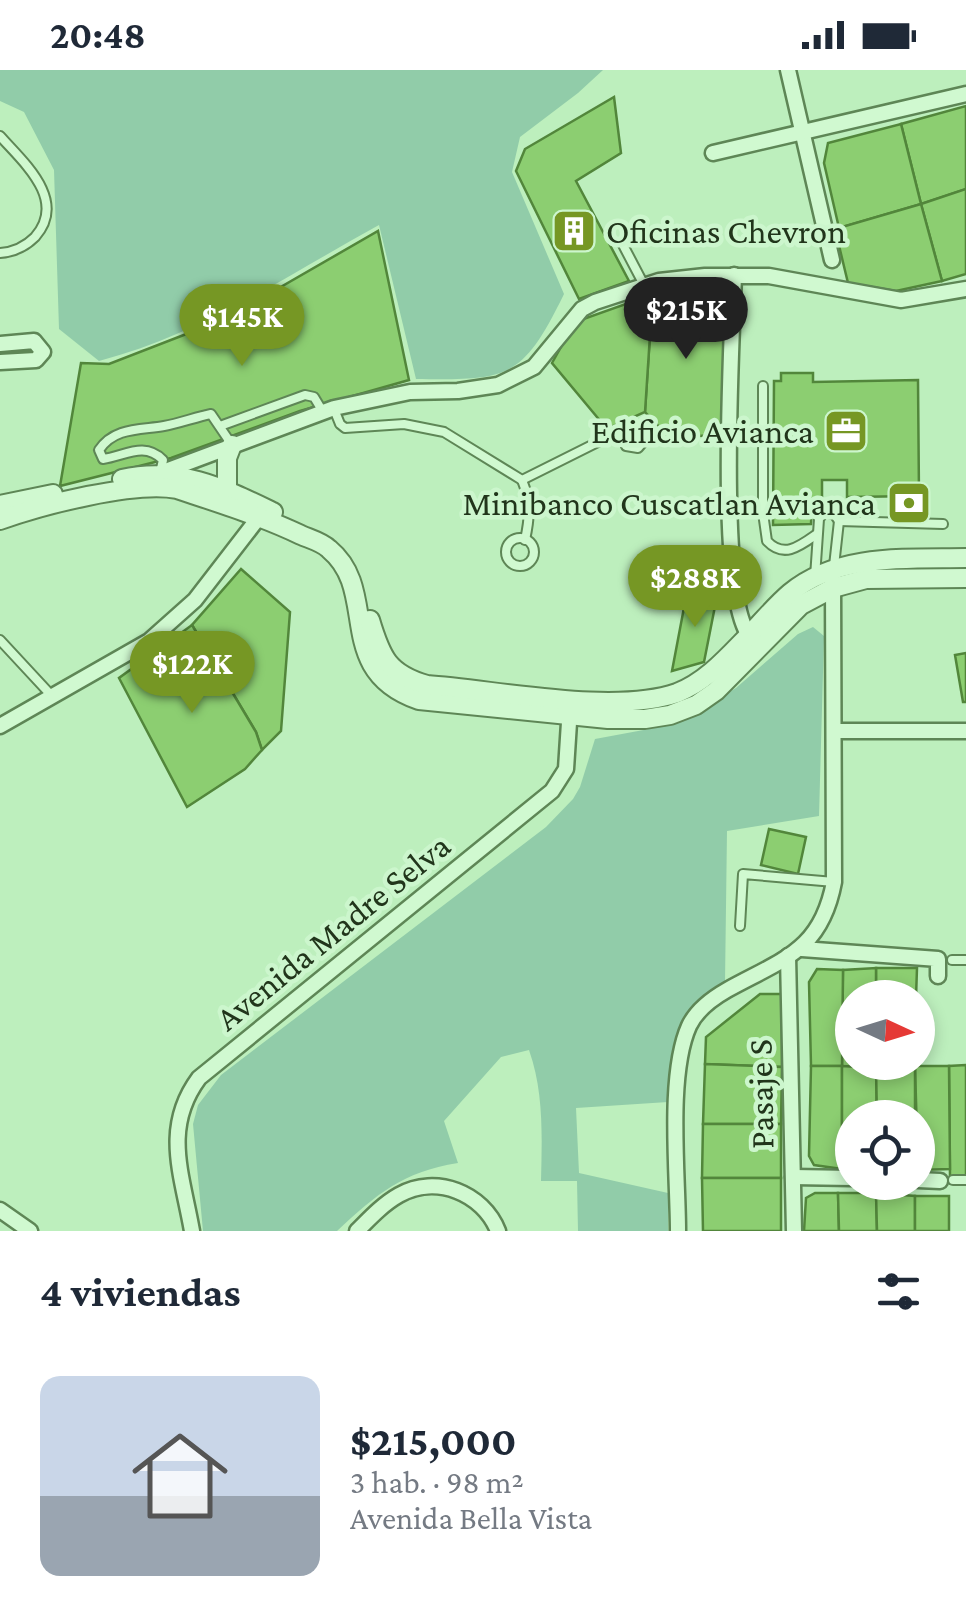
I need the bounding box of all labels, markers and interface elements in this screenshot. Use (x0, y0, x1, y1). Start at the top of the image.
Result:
text: 20:48 (50, 14, 146, 56)
building icon: Oficinas Chevron (551, 208, 597, 254)
place label: Oficinas Chevron (606, 212, 846, 251)
pin: $215K (616, 277, 756, 362)
pin: $145K (172, 284, 312, 369)
text: $215K (646, 291, 726, 327)
text: $145K (201, 298, 283, 334)
office icon: Edificio Avianca (823, 408, 869, 454)
place label: Edificio Avianca (591, 412, 814, 451)
bank icon: Minibanco Cuscatlan Avianca (886, 480, 932, 526)
place label: Minibanco Cuscatlan Avianca (462, 484, 876, 523)
pin: $288K (625, 545, 765, 630)
text: $288K (650, 559, 740, 595)
pin: $122K (122, 631, 262, 716)
text: $122K (152, 645, 232, 681)
street label: Avenida Madre Selva (208, 826, 458, 1038)
north arrow (835, 980, 935, 1080)
map controls (835, 980, 935, 1200)
street label: Pasaje S (741, 1039, 781, 1149)
button: locate (835, 1100, 935, 1200)
icon: filters (871, 1264, 926, 1319)
text: 4 viviendas (40, 1268, 241, 1315)
icon: home (120, 1416, 240, 1536)
text: $215,000 (350, 1417, 516, 1464)
text: 3 hab. · 98 m² (350, 1464, 524, 1500)
text: Avenida Bella Vista (350, 1500, 592, 1536)

